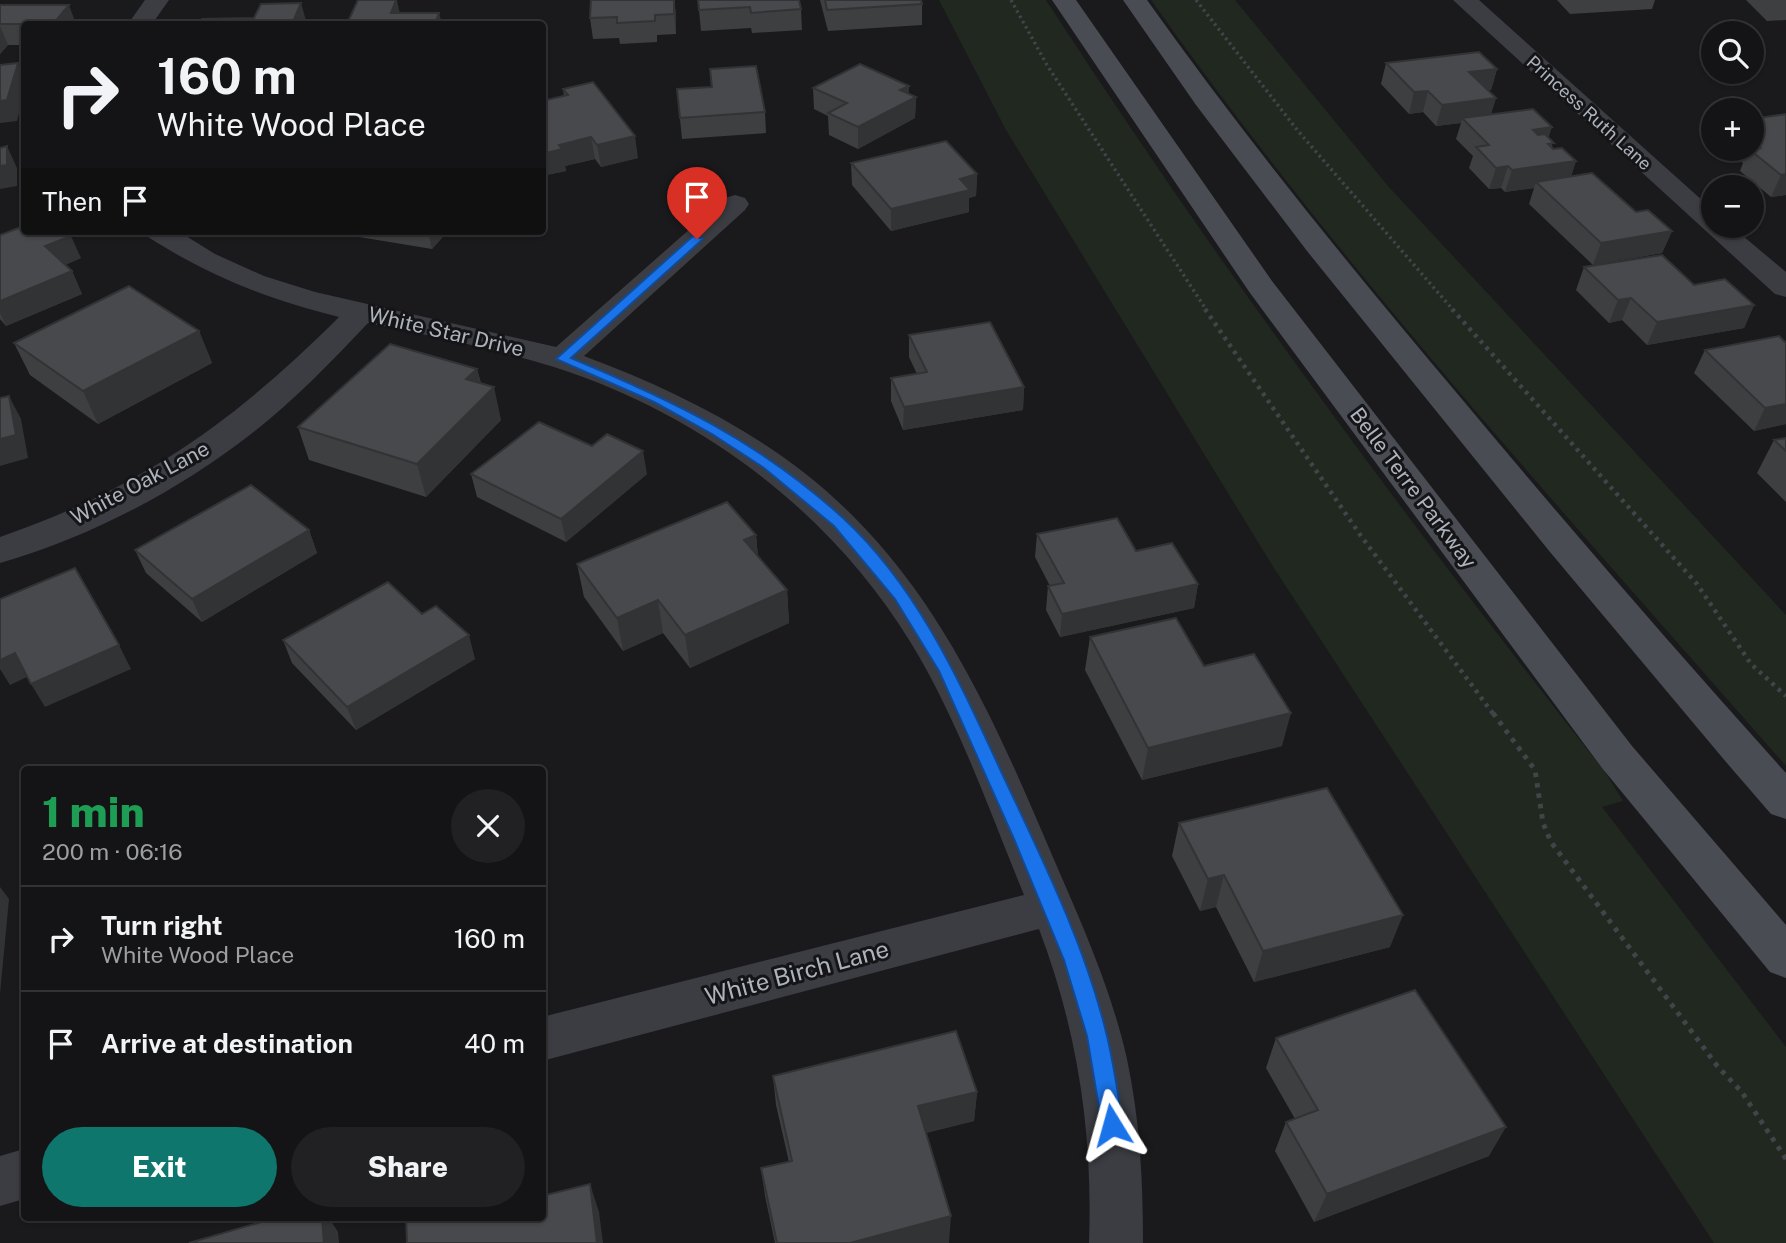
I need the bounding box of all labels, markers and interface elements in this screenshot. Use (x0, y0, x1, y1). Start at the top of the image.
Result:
map controls (1701, 21, 1764, 238)
button: search (1701, 21, 1764, 84)
text: 160 m (157, 47, 297, 105)
icon: right (42, 49, 133, 140)
street label: Princess Ruth Lane (1523, 51, 1656, 174)
button: + (1701, 98, 1764, 161)
text: White Wood Place (157, 106, 426, 143)
pin (667, 167, 727, 239)
button: − (1701, 175, 1764, 238)
icon: arrive (678, 178, 716, 216)
icon: arrive (116, 182, 154, 220)
text: Then (42, 186, 102, 217)
street label: White Star Drive (366, 301, 526, 362)
street label: Belle Terre Parkway (1345, 403, 1482, 573)
street label: White Oak Lane (66, 436, 213, 530)
text: 1 min (42, 787, 145, 836)
button: close (451, 789, 525, 863)
text: 200 m · 06:16 (42, 838, 183, 865)
text: Turn right (101, 910, 223, 941)
icon: right (42, 920, 80, 958)
text: 160 m (454, 923, 525, 954)
street label: White Birch Lane (702, 934, 892, 1010)
text: White Wood Place (101, 941, 294, 968)
icon: arrive (42, 1025, 80, 1063)
text: Arrive at destination (101, 1028, 353, 1059)
text: 40 m (464, 1028, 525, 1059)
position arrow (1075, 1088, 1149, 1162)
button: Exit (42, 1127, 277, 1207)
button: Share (291, 1127, 525, 1207)

